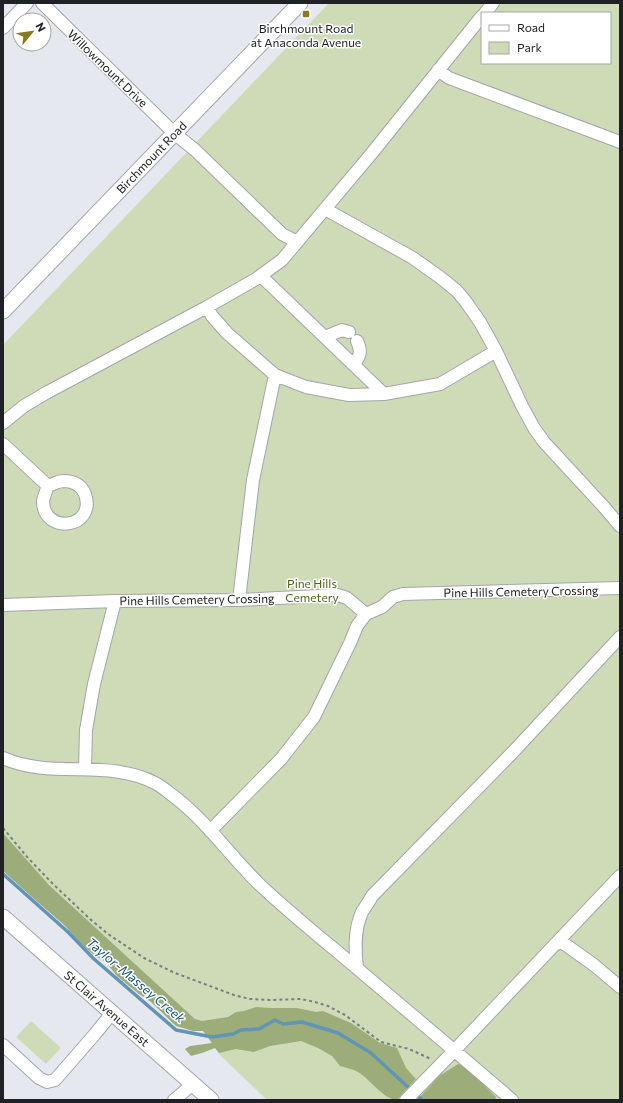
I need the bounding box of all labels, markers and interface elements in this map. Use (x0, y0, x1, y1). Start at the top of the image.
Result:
marker: Birchmount Road at Anaconda Avenue (301, 9, 311, 19)
north arrow (12, 12, 52, 52)
legend (481, 12, 611, 64)
text: N (33, 20, 49, 34)
text: Road (517, 20, 545, 34)
place label: Birchmount Road at Anaconda Avenue (251, 21, 361, 49)
street label: Willowmount Drive (65, 26, 151, 110)
text: Park (517, 40, 543, 54)
street label: Birchmount Road (113, 118, 189, 196)
park label: Pine Hills Cemetery (285, 576, 339, 604)
street label: Pine Hills Cemetery Crossing (443, 583, 599, 599)
street label: Pine Hills Cemetery Crossing (119, 591, 275, 607)
water label: Taylor-Massey Creek (83, 934, 189, 1026)
street label: St Clair Avenue East (62, 967, 152, 1049)

